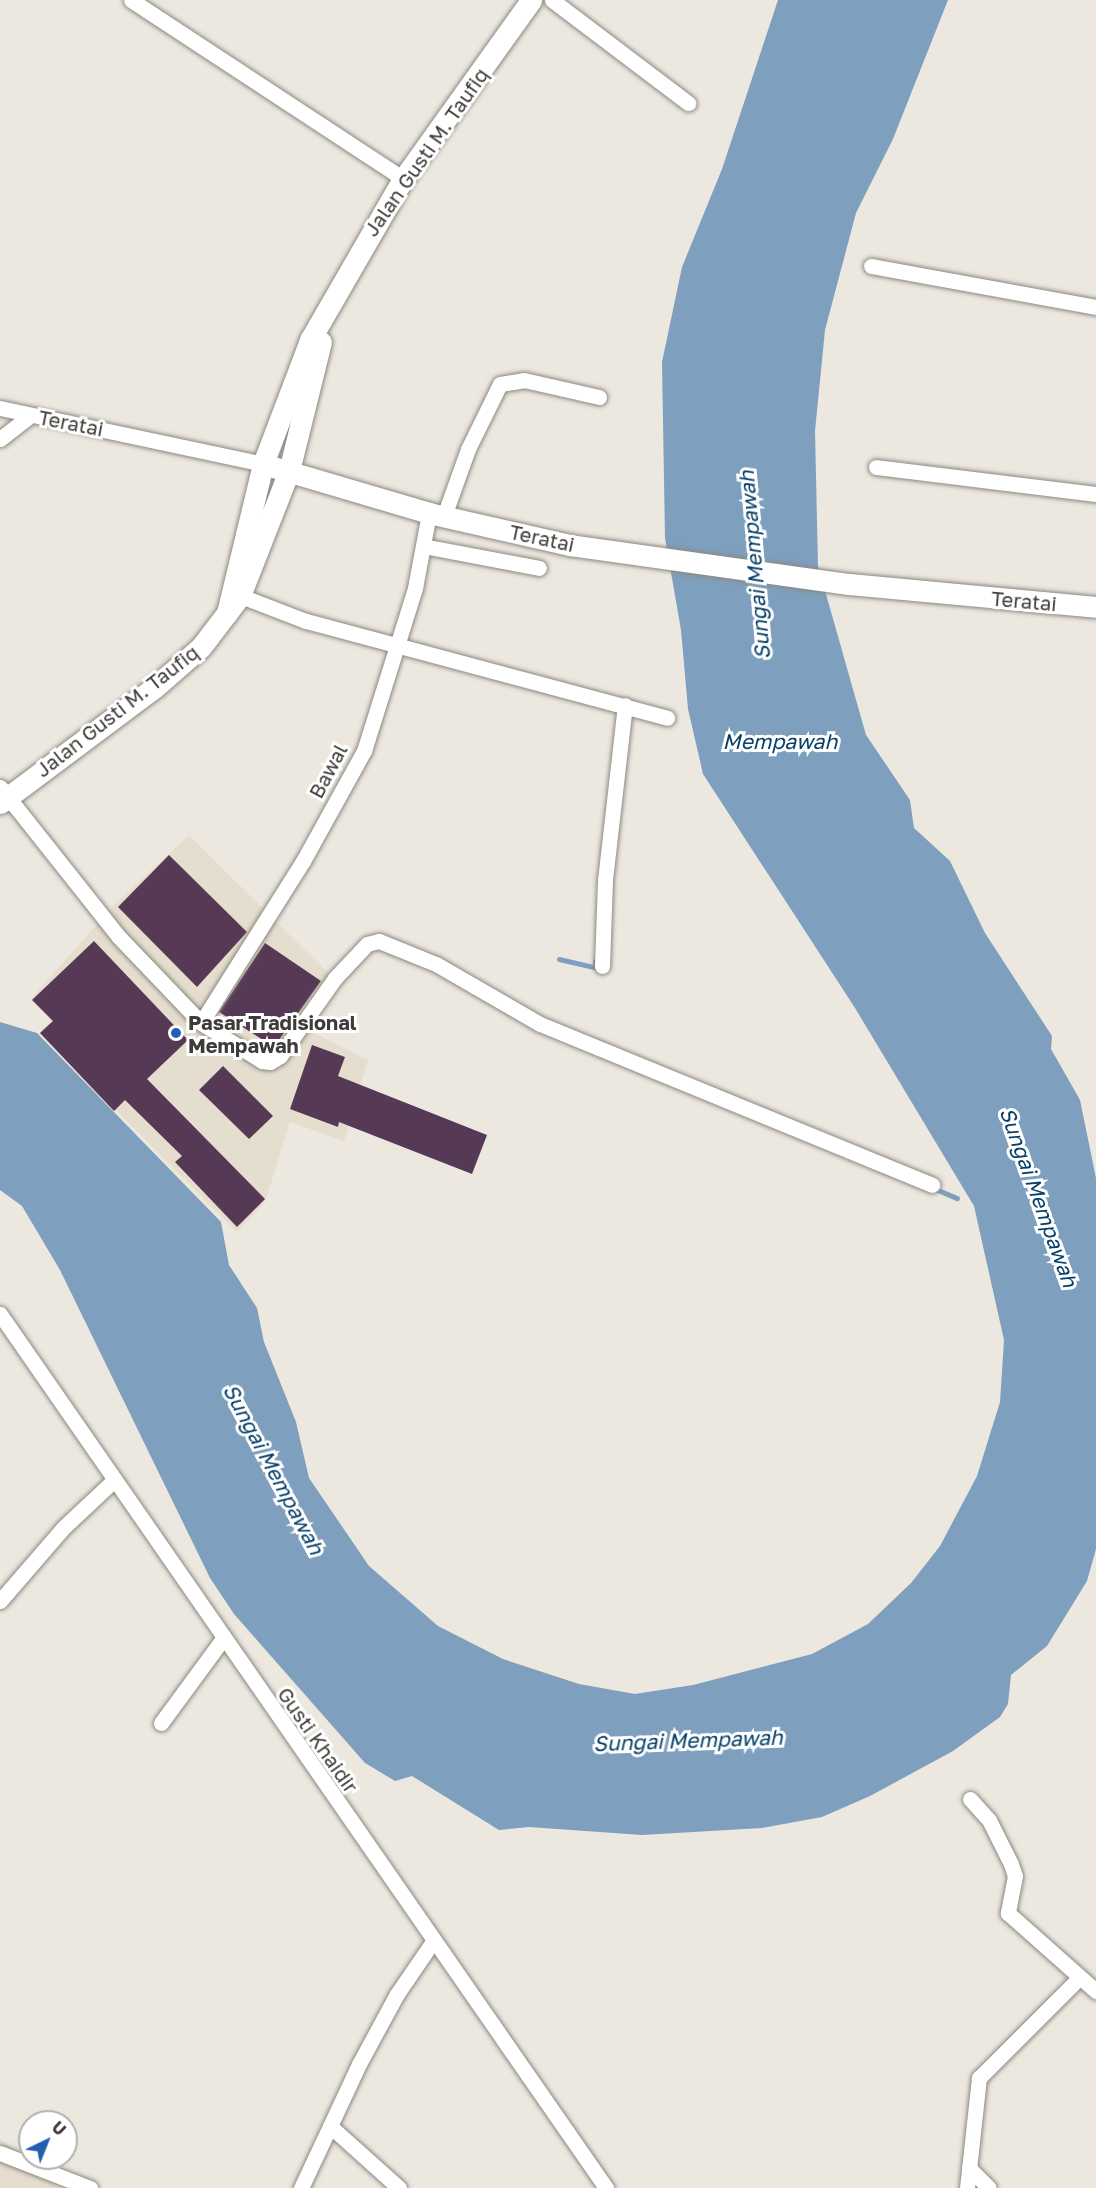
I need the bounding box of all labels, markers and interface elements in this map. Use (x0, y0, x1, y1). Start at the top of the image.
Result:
street label: Jalan Gusti M. Taufiq (359, 63, 493, 241)
street label: Teratai (37, 405, 105, 441)
water label: Sungai Mempawah (733, 470, 775, 660)
street label: Teratai (507, 519, 577, 557)
street label: Teratai (990, 586, 1058, 616)
street label: Jalan Gusti M. Taufiq (31, 640, 203, 782)
water label: Mempawah (723, 728, 837, 754)
street label: Bawal (304, 740, 352, 802)
place label: Pasar Tradisional Mempawah (188, 1010, 356, 1057)
marker: Pasar Tradisional Mempawah (169, 1026, 183, 1040)
water label: Sungai Mempawah (995, 1104, 1083, 1290)
water label: Sungai Mempawah (218, 1379, 330, 1559)
street label: Gusti Khaidir (273, 1683, 363, 1797)
water label: Sungai Mempawah (593, 1724, 783, 1756)
north arrow (18, 2110, 78, 2170)
text: U (48, 2117, 70, 2140)

